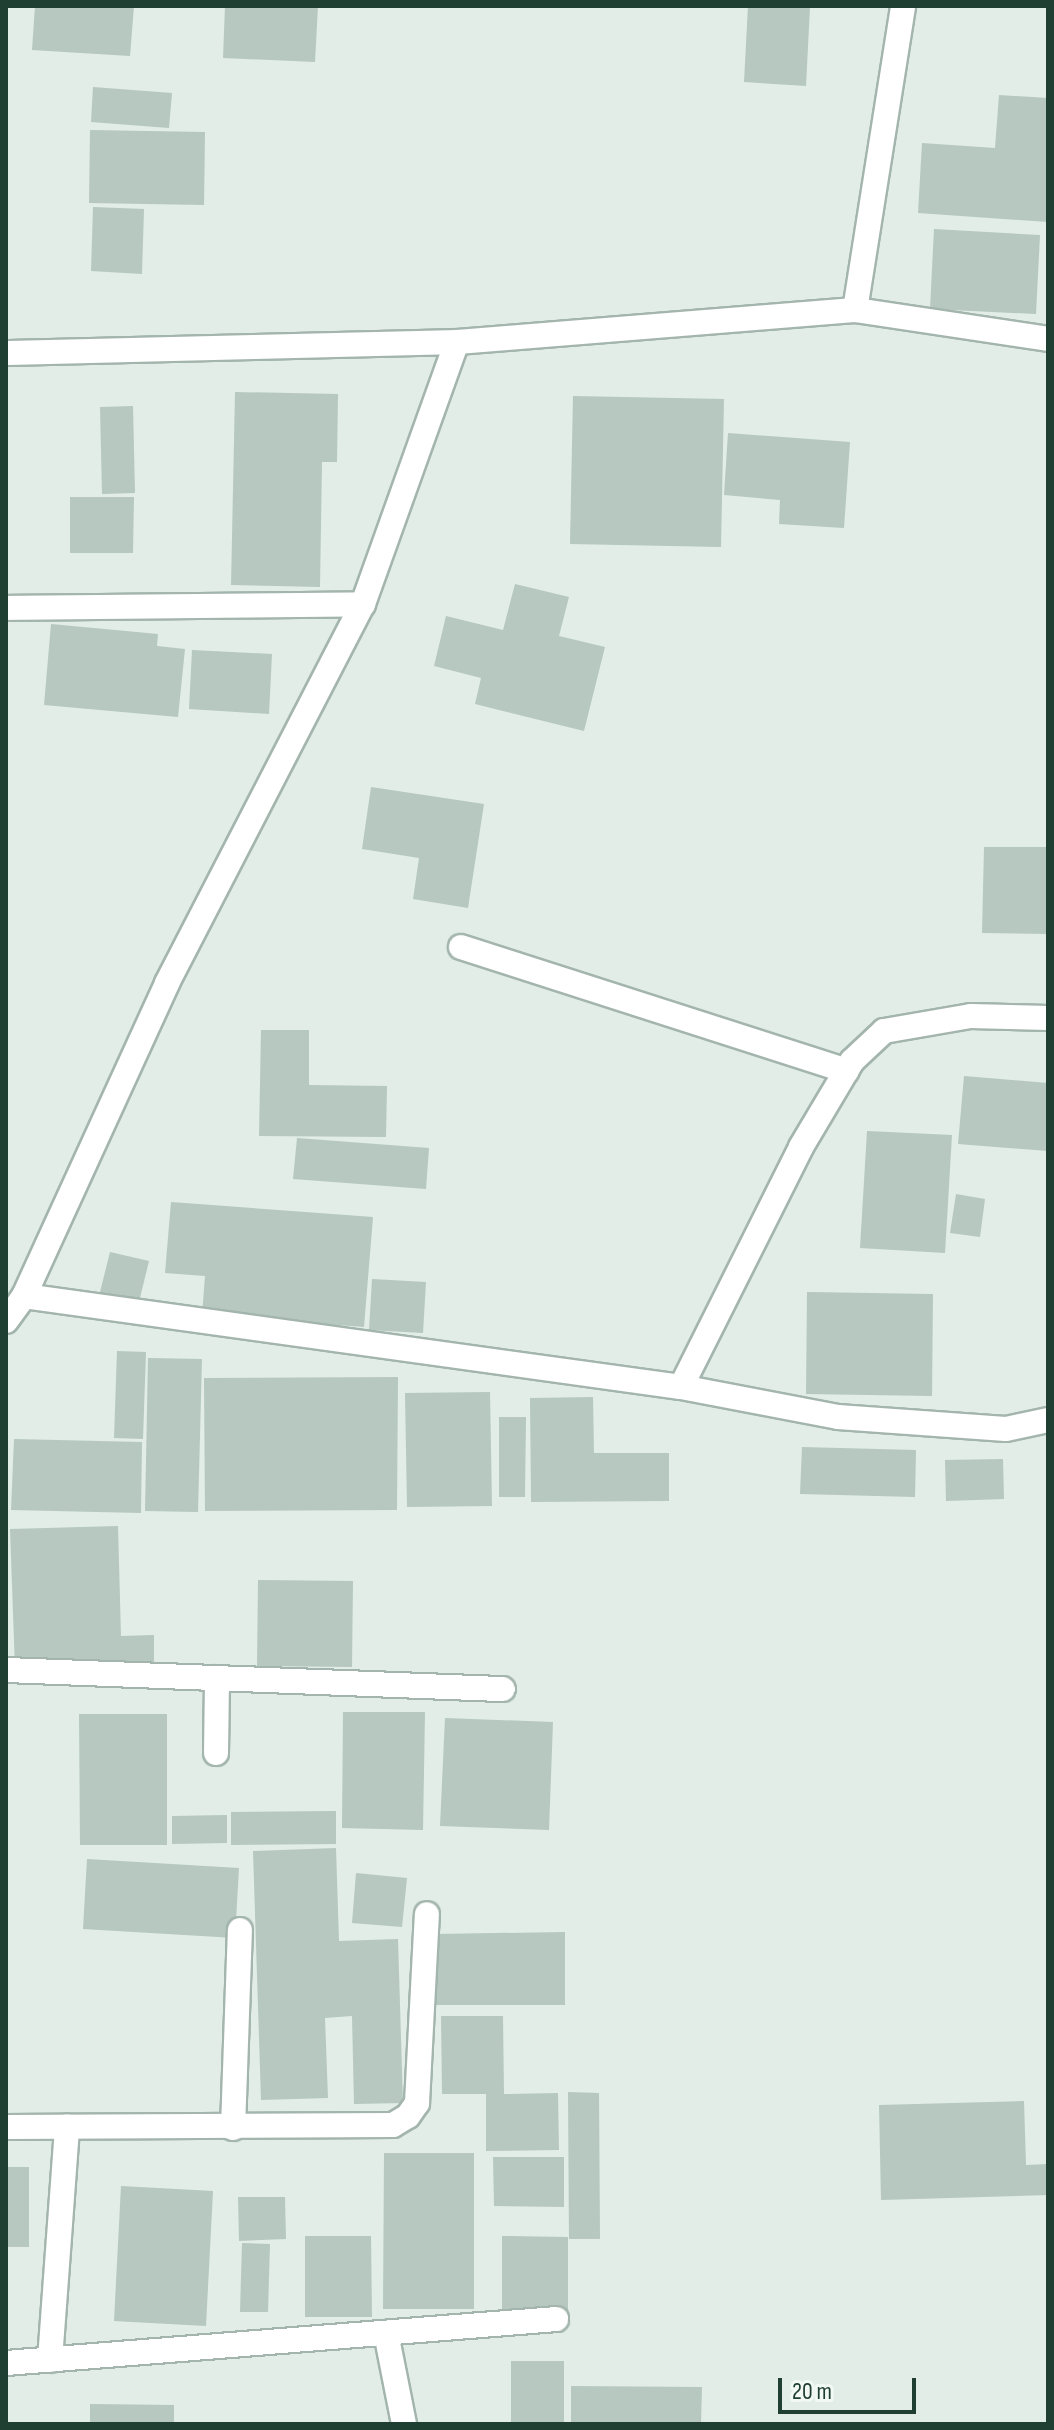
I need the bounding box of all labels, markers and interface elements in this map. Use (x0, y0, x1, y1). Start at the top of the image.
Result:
scale bar (782, 2362, 920, 2412)
text: 20 m (792, 2377, 832, 2406)

